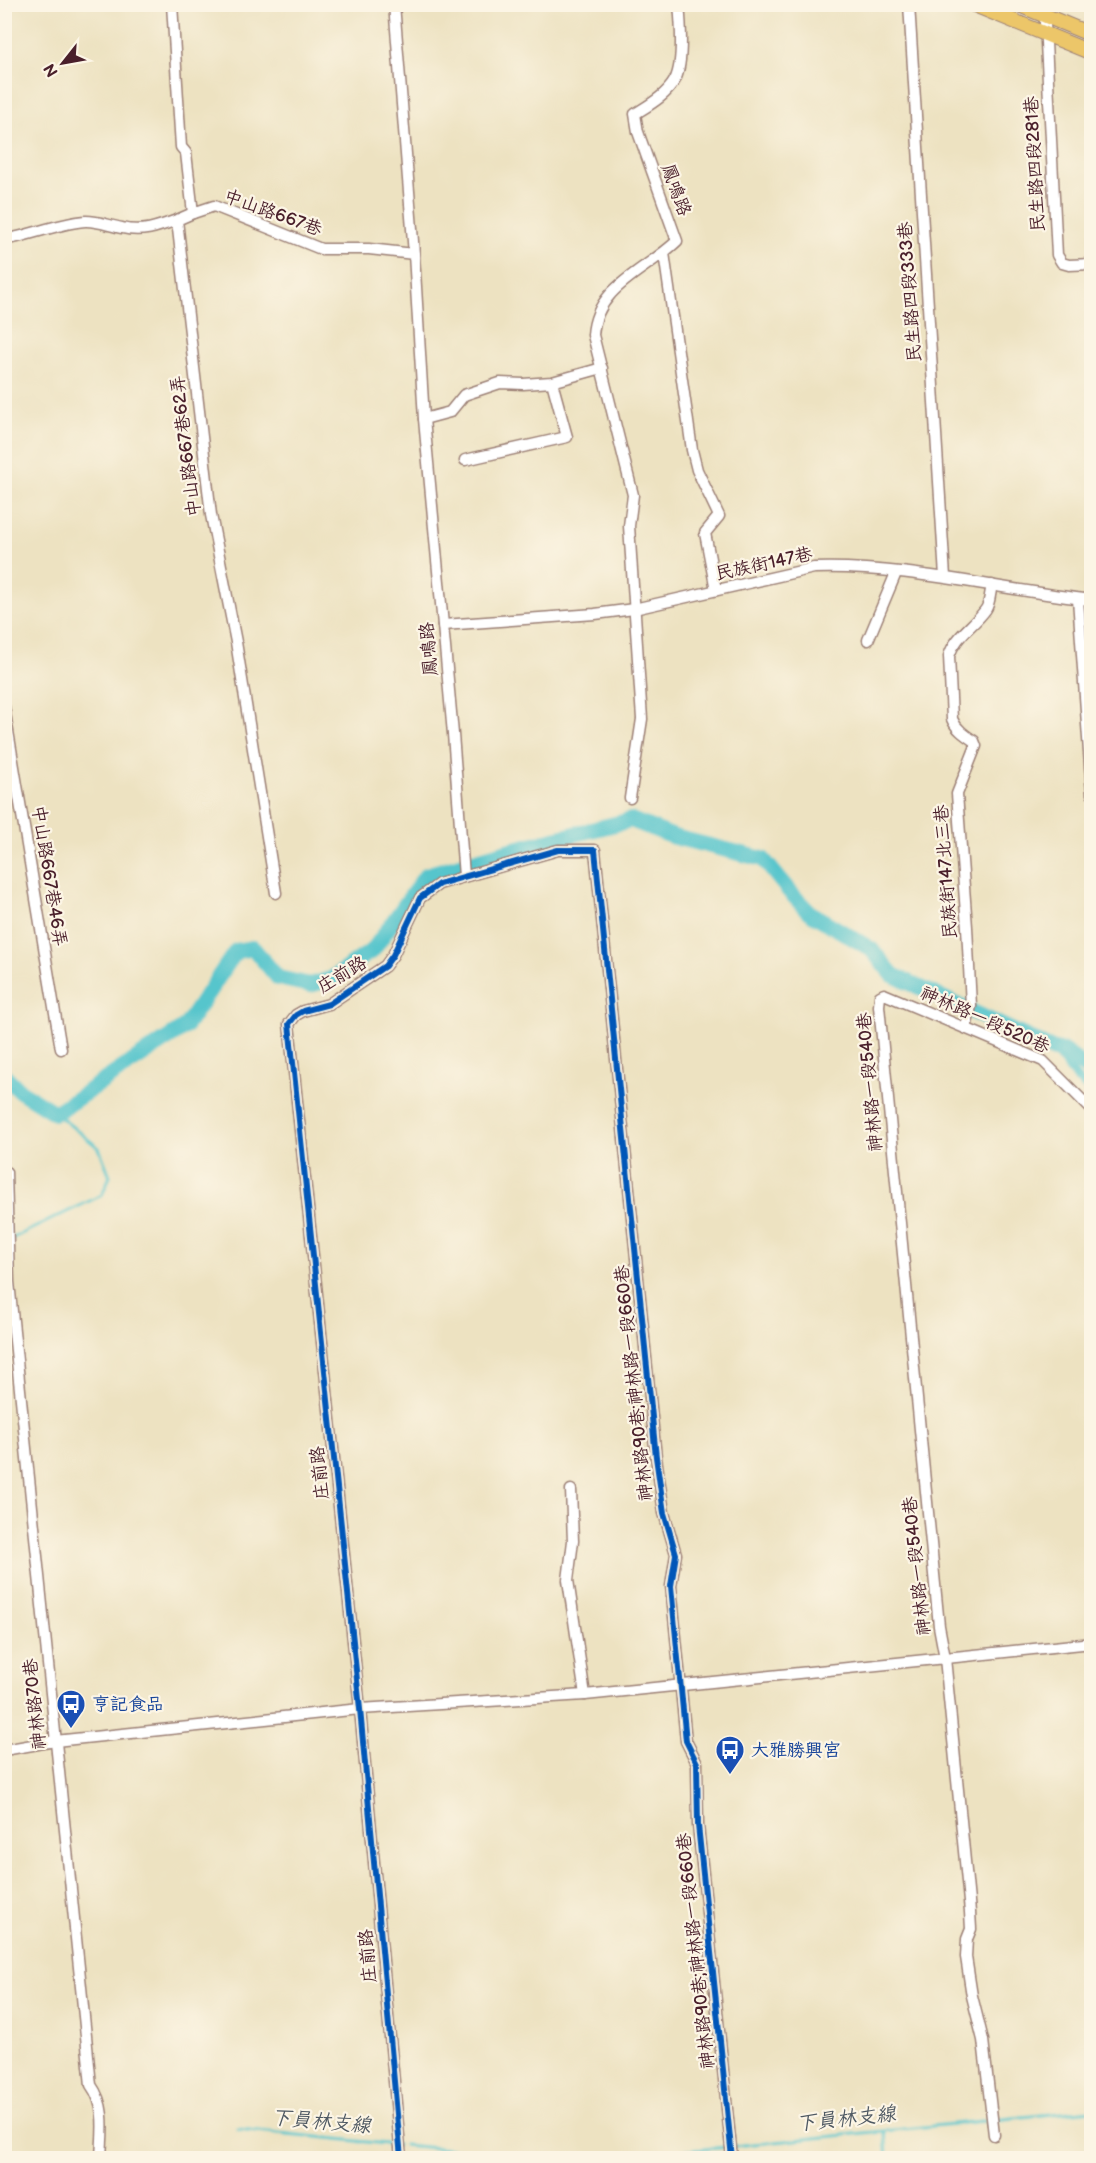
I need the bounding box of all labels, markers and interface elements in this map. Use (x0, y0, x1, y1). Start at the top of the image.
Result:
north arrow (33, 33, 93, 93)
text: N (40, 60, 63, 80)
street label: 民生路四段281巷 (1021, 95, 1049, 233)
street label: 鳳鳴路 (657, 161, 695, 219)
street label: 中山路667巷 (221, 186, 325, 240)
street label: 民生路四段333巷 (895, 221, 925, 363)
street label: 中山路667巷62弄 (167, 374, 205, 518)
street label: 民族街147巷 (713, 543, 815, 585)
street label: 鳳鳴路 (416, 621, 442, 677)
street label: 中山路667巷46弄 (27, 804, 71, 948)
street label: 民族街147北三巷 (931, 804, 961, 940)
street label: 庄前路 (313, 952, 371, 998)
street label: 神林路一段520巷 (917, 982, 1053, 1058)
street label: 神林路一段540巷 (853, 1011, 887, 1153)
street label: 神林路90巷;神林路一段660巷 (611, 1264, 657, 1502)
street label: 庄前路 (307, 1445, 333, 1501)
street label: 神林路一段540巷 (899, 1495, 935, 1637)
street label: 神林路70巷 (20, 1657, 50, 1751)
bus stop icon: 亨記食品 (55, 1688, 87, 1730)
place label: 亨記食品 (92, 1694, 164, 1715)
bus stop icon: 大雅勝興宮 (714, 1734, 746, 1776)
place label: 大雅勝興宮 (751, 1740, 841, 1761)
street label: 神林路90巷;神林路一段660巷 (673, 1832, 719, 2070)
street label: 庄前路 (355, 1928, 381, 1984)
water label: 下員林支線 (795, 2102, 898, 2136)
water label: 下員林支線 (270, 2106, 373, 2138)

